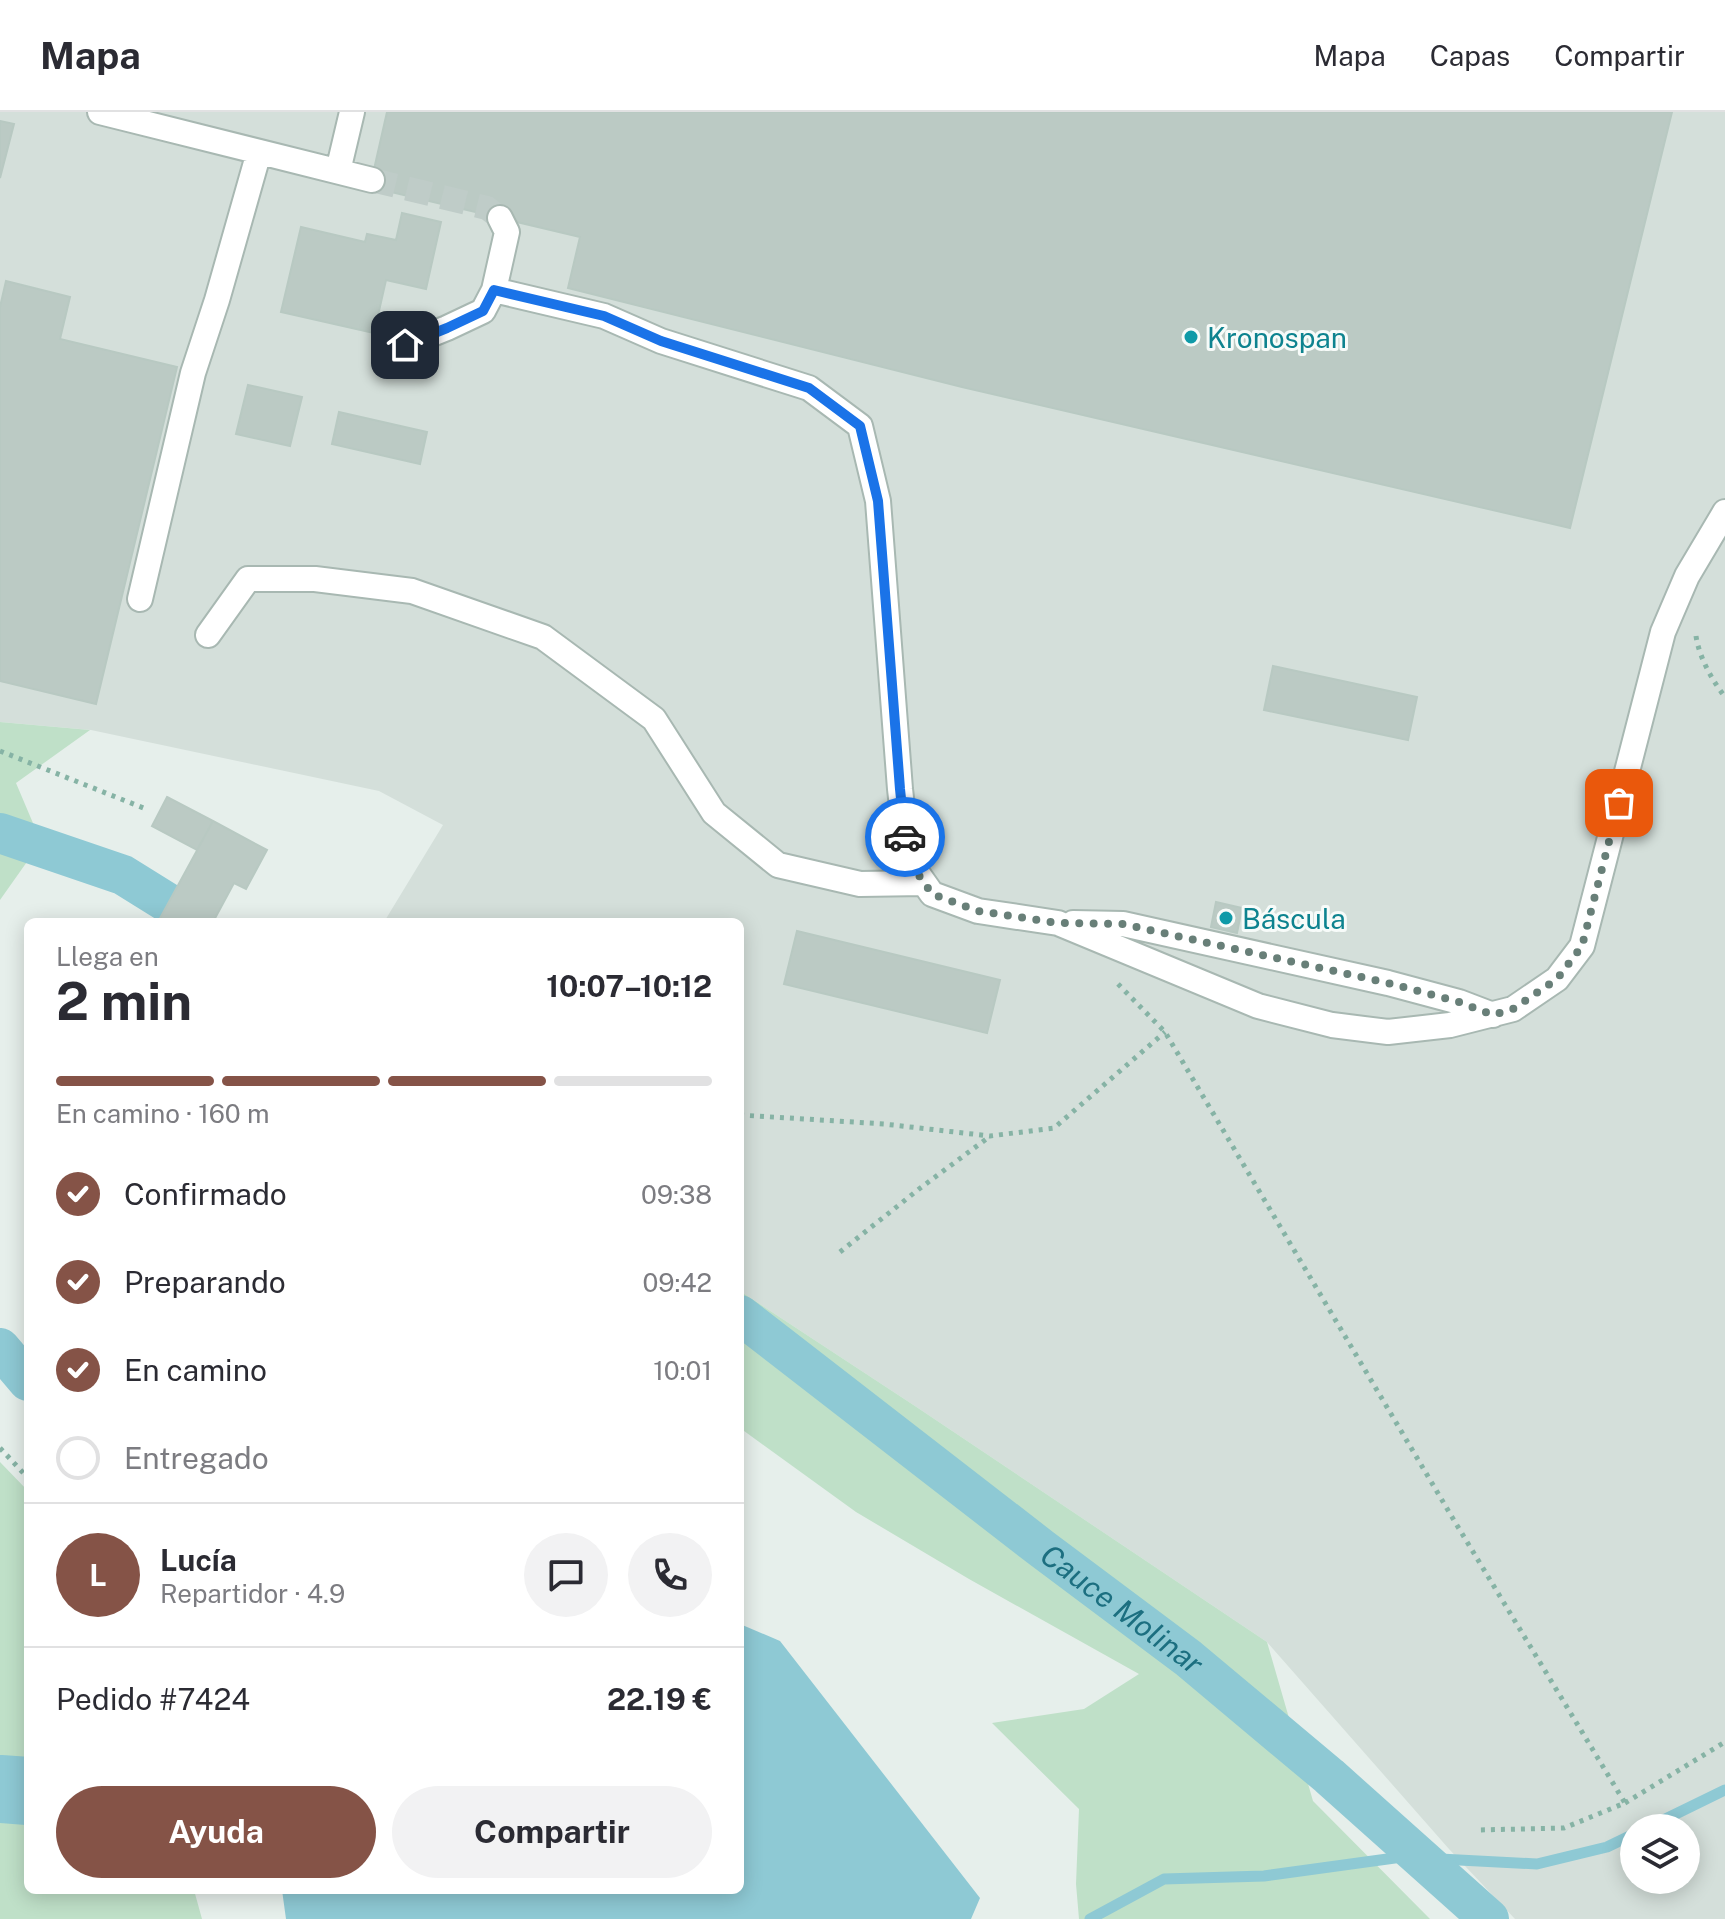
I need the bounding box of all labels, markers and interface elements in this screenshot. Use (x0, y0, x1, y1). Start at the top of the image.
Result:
text: Mapa (40, 33, 141, 78)
text: Mapa (1313, 39, 1386, 72)
text: Capas (1430, 39, 1510, 72)
text: Compartir (1554, 39, 1685, 72)
pin (371, 311, 439, 379)
place label: Kronospan (1207, 321, 1347, 354)
icon: home (383, 323, 427, 367)
marker: Kronospan (1182, 328, 1200, 346)
pin (1585, 769, 1653, 837)
icon: bag (1597, 781, 1641, 825)
courier (865, 797, 945, 877)
icon: car (883, 815, 927, 859)
place label: Báscula (1242, 902, 1346, 935)
marker: Báscula (1217, 909, 1235, 927)
text: Llega en (56, 941, 159, 972)
text: 10:07–10:12 (546, 968, 712, 1004)
text: 2 min (56, 971, 192, 1032)
text: En camino · 160 m (56, 1098, 270, 1129)
icon: check (56, 1172, 100, 1216)
text: Confirmado (124, 1176, 287, 1212)
text: 09:38 (641, 1179, 712, 1210)
icon: check (56, 1260, 100, 1304)
text: Preparando (124, 1264, 286, 1300)
text: 09:42 (642, 1267, 712, 1298)
icon: check (56, 1348, 100, 1392)
text: En camino (124, 1352, 267, 1388)
text: 10:01 (653, 1355, 712, 1386)
text: Entregado (124, 1440, 269, 1476)
button: chat (524, 1533, 608, 1617)
button: phone (628, 1533, 712, 1617)
water label: Cauce Molinar (1034, 1536, 1211, 1682)
text: Lucía (160, 1542, 237, 1578)
text: L (89, 1557, 107, 1593)
text: Repartidor · 4.9 (160, 1578, 345, 1609)
text: Pedido #7424 (56, 1681, 250, 1717)
text: 22.19 € (607, 1681, 712, 1717)
button: Ayuda (56, 1786, 376, 1878)
button: Compartir (392, 1786, 712, 1878)
map controls (1620, 1814, 1700, 1894)
button: layers (1620, 1814, 1700, 1894)

